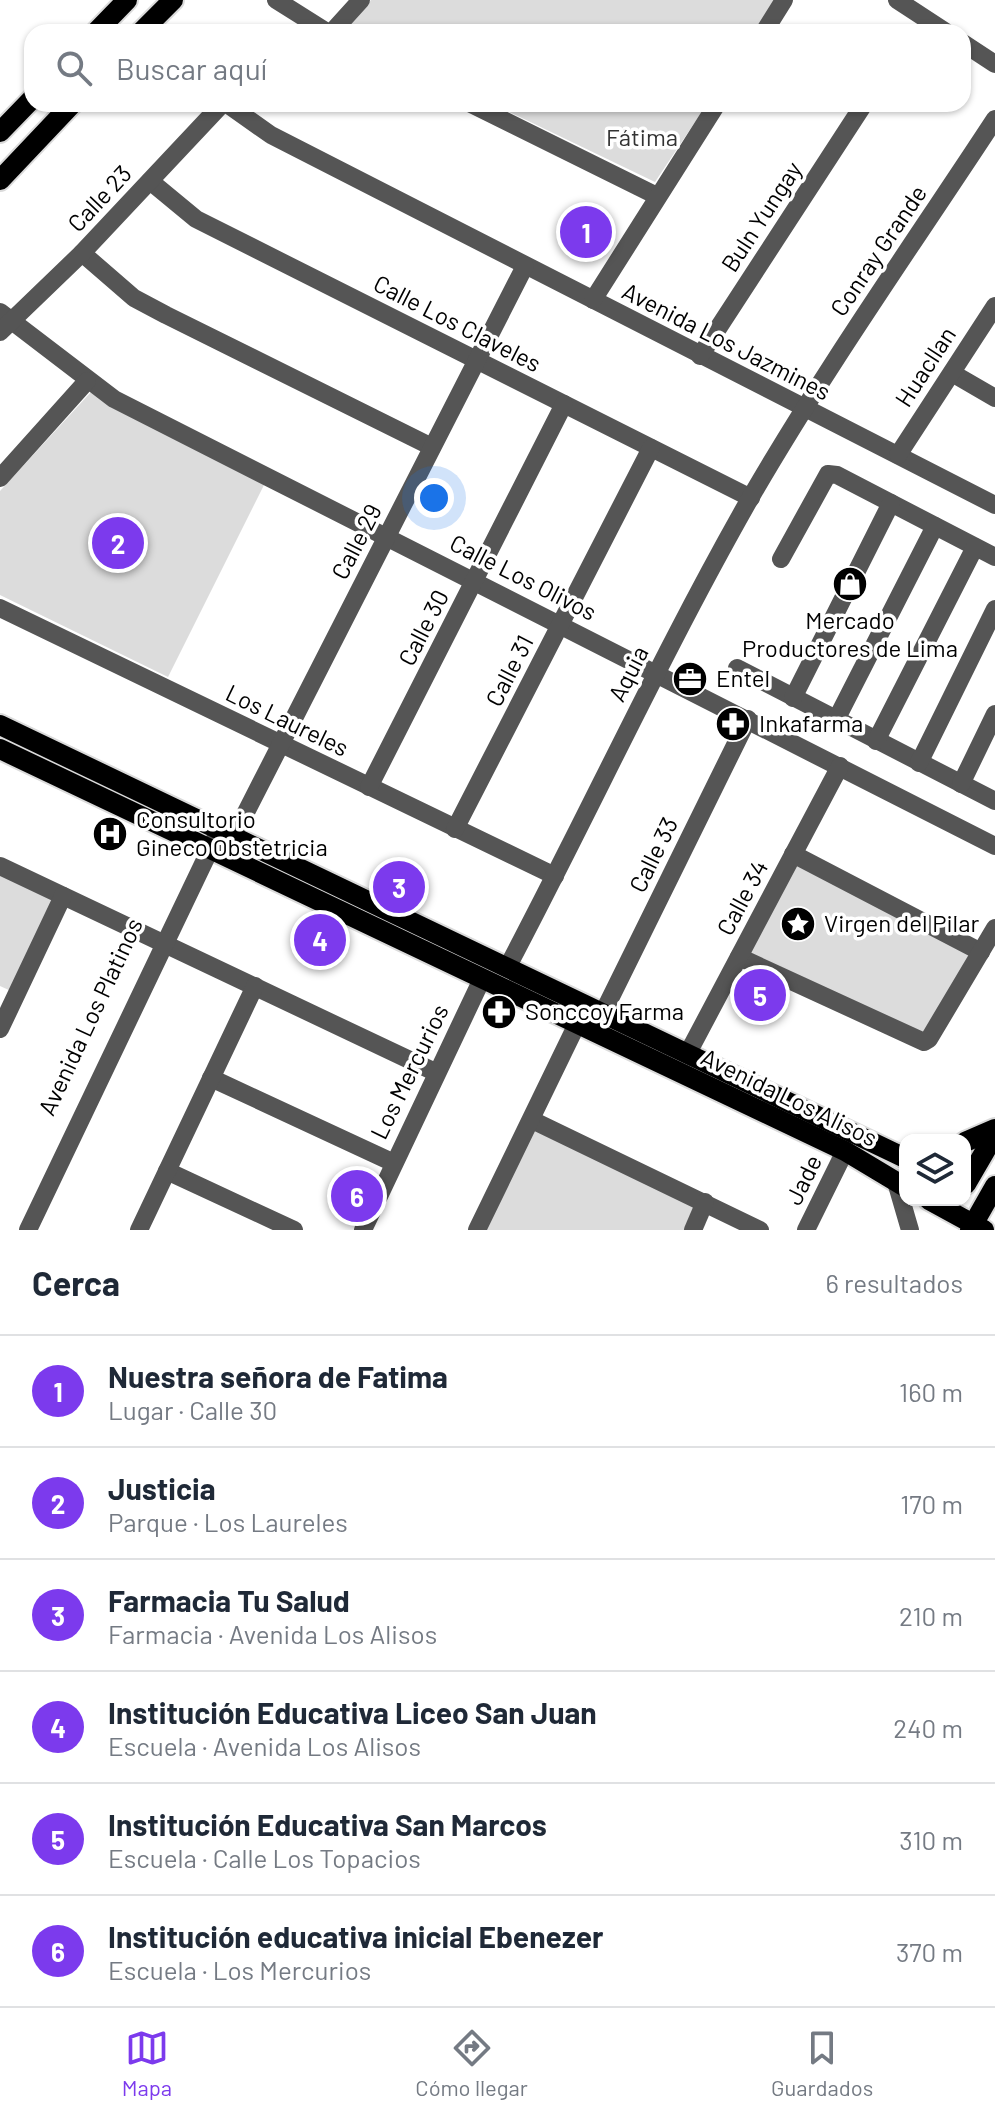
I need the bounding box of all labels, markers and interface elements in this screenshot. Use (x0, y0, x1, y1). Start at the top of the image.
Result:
search box (24, 24, 971, 112)
icon: search (52, 46, 96, 90)
text: Buscar aquí (116, 50, 267, 86)
park label: Fátima (606, 122, 678, 151)
street label: Buln Yungay (714, 156, 807, 277)
street label: Calle 23 (61, 159, 137, 237)
street label: Conray Grande (823, 179, 932, 321)
pin: 1 (560, 202, 612, 262)
street label: Calle Los Claveles (369, 268, 546, 377)
street label: Avenida Los Jazmines (618, 276, 836, 406)
street label: Huacllan (888, 321, 961, 412)
your location (414, 478, 454, 518)
street label: Calle 29 (324, 499, 387, 584)
pin: 2 (92, 513, 144, 573)
street label: Calle Los Olivos (446, 527, 602, 626)
shop icon: Mercado Productores de Lima (831, 565, 869, 603)
street label: Calle 30 (391, 585, 454, 670)
place label: Mercado Productores de Lima (742, 605, 958, 662)
street label: Calle 31 (479, 630, 539, 711)
street label: Aquia (601, 641, 654, 706)
office icon: Entel (671, 660, 709, 698)
place label: Entel (716, 663, 770, 692)
street label: Los Laureles (222, 677, 354, 762)
pharmacy icon: Inkafarma (714, 705, 752, 743)
place label: Inkafarma (759, 708, 863, 737)
place label: Consultorio Gineco Obstetricia (136, 804, 328, 861)
street label: Calle 33 (622, 812, 683, 897)
hospital icon: Consultorio Gineco Obstetricia (91, 815, 129, 853)
street label: Calle 34 (710, 855, 773, 940)
pin: 3 (373, 857, 425, 917)
place icon: Virgen del Pilar (779, 905, 817, 943)
place label: Virgen del Pilar (824, 908, 979, 937)
pin: 4 (294, 910, 346, 970)
street label: Avenida Los Platinos (31, 913, 148, 1120)
pin: 5 (734, 965, 786, 1025)
pharmacy icon: Sonccoy Farma (480, 993, 518, 1031)
place label: Sonccoy Farma (525, 996, 684, 1025)
street label: Los Mercurios (364, 999, 454, 1144)
street label: Avenida Los Alisos (697, 1041, 882, 1152)
map controls (899, 1134, 971, 1206)
button: layers (899, 1134, 971, 1206)
street label: Jade (778, 1150, 827, 1209)
pin: 6 (331, 1166, 383, 1226)
text: Cerca (32, 1262, 120, 1303)
text: 6 resultados (825, 1267, 963, 1298)
text: Nuestra señora de Fatima (108, 1358, 448, 1394)
text: 1 (53, 1376, 63, 1407)
text: 160 m (899, 1376, 963, 1407)
text: Lugar · Calle 30 (108, 1394, 277, 1425)
text: Justicia (108, 1470, 216, 1506)
text: 2 (51, 1488, 65, 1519)
text: 170 m (900, 1488, 963, 1519)
text: Parque · Los Laureles (108, 1506, 348, 1537)
text: Farmacia Tu Salud (108, 1582, 350, 1618)
text: 3 (51, 1600, 65, 1631)
text: 210 m (899, 1600, 963, 1631)
text: Farmacia · Avenida Los Alisos (108, 1618, 437, 1649)
text: Institución Educativa Liceo San Juan (108, 1694, 597, 1730)
text: 4 (50, 1712, 66, 1743)
text: 240 m (893, 1712, 963, 1743)
text: Escuela · Avenida Los Alisos (108, 1730, 421, 1761)
text: Institución Educativa San Marcos (108, 1806, 547, 1842)
text: 5 (51, 1824, 65, 1855)
text: 310 m (899, 1824, 963, 1855)
text: Escuela · Calle Los Topacios (108, 1842, 421, 1873)
text: Institución educativa inicial Ebenezer (108, 1918, 604, 1954)
text: 6 (51, 1936, 65, 1967)
text: 370 m (896, 1936, 963, 1967)
text: Escuela · Los Mercurios (108, 1954, 371, 1985)
tab: Mapa (122, 2026, 172, 2100)
tab: Cómo llegar (415, 2026, 528, 2100)
tab: Guardados (771, 2026, 873, 2100)

